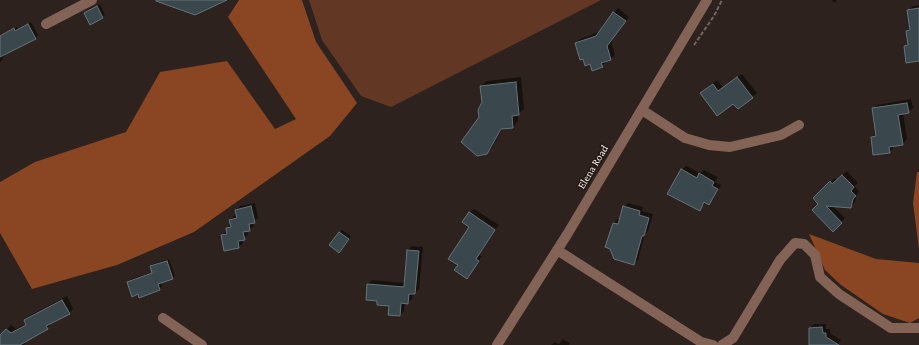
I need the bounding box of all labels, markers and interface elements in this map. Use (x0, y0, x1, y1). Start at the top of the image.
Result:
street label: Elena Road (575, 143, 611, 191)

